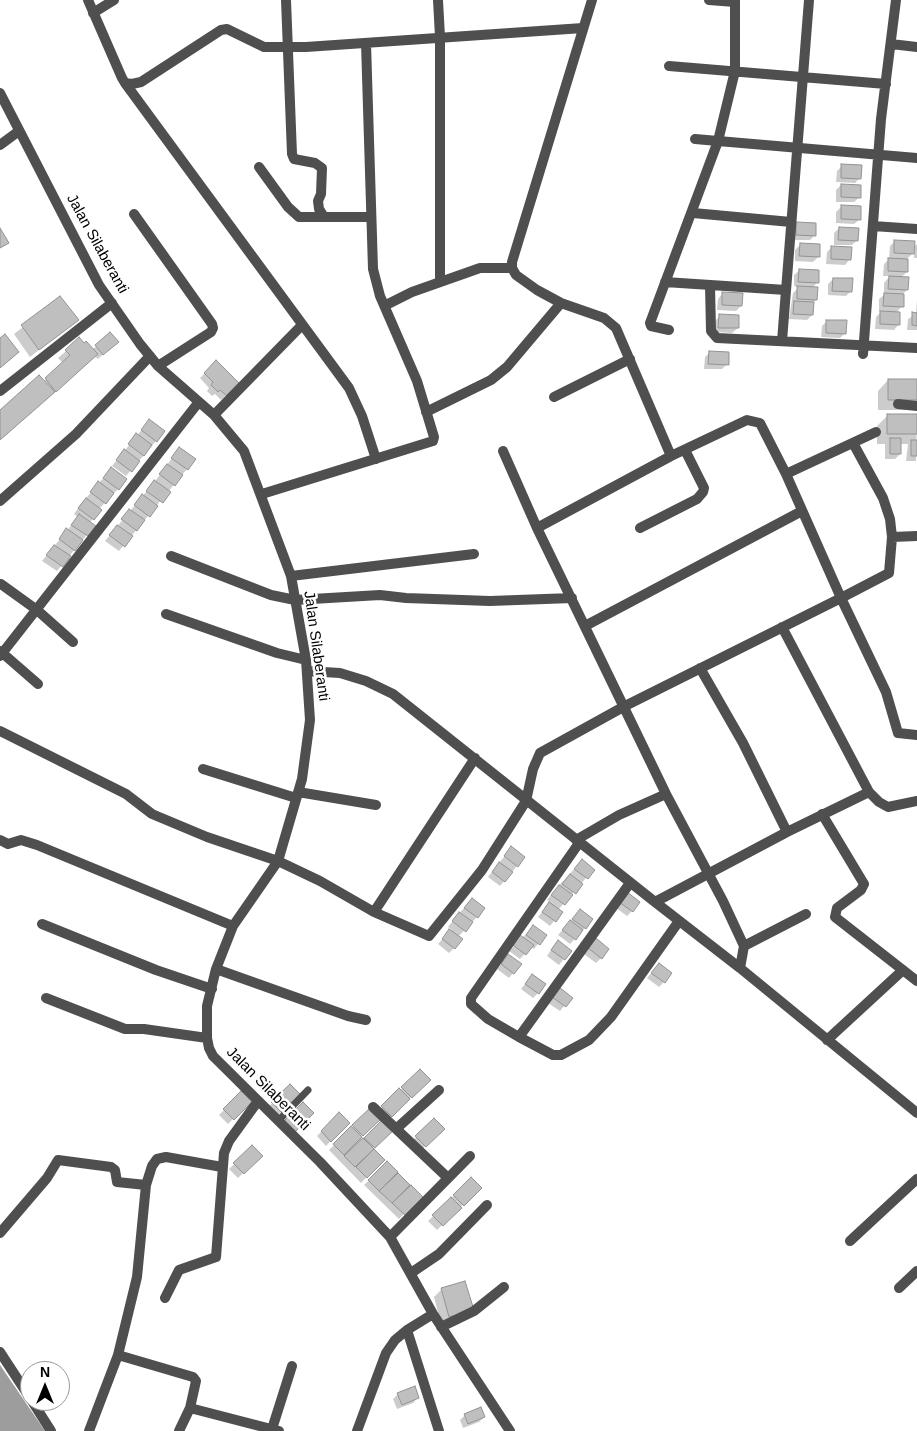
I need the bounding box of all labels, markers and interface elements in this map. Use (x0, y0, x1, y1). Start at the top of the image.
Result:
street label: Jalan Silaberanti (62, 191, 132, 297)
street label: Jalan Silaberanti (299, 590, 333, 702)
street label: Jalan Silaberanti (222, 1043, 314, 1135)
north arrow (20, 1361, 70, 1411)
text: N (40, 1364, 50, 1380)

